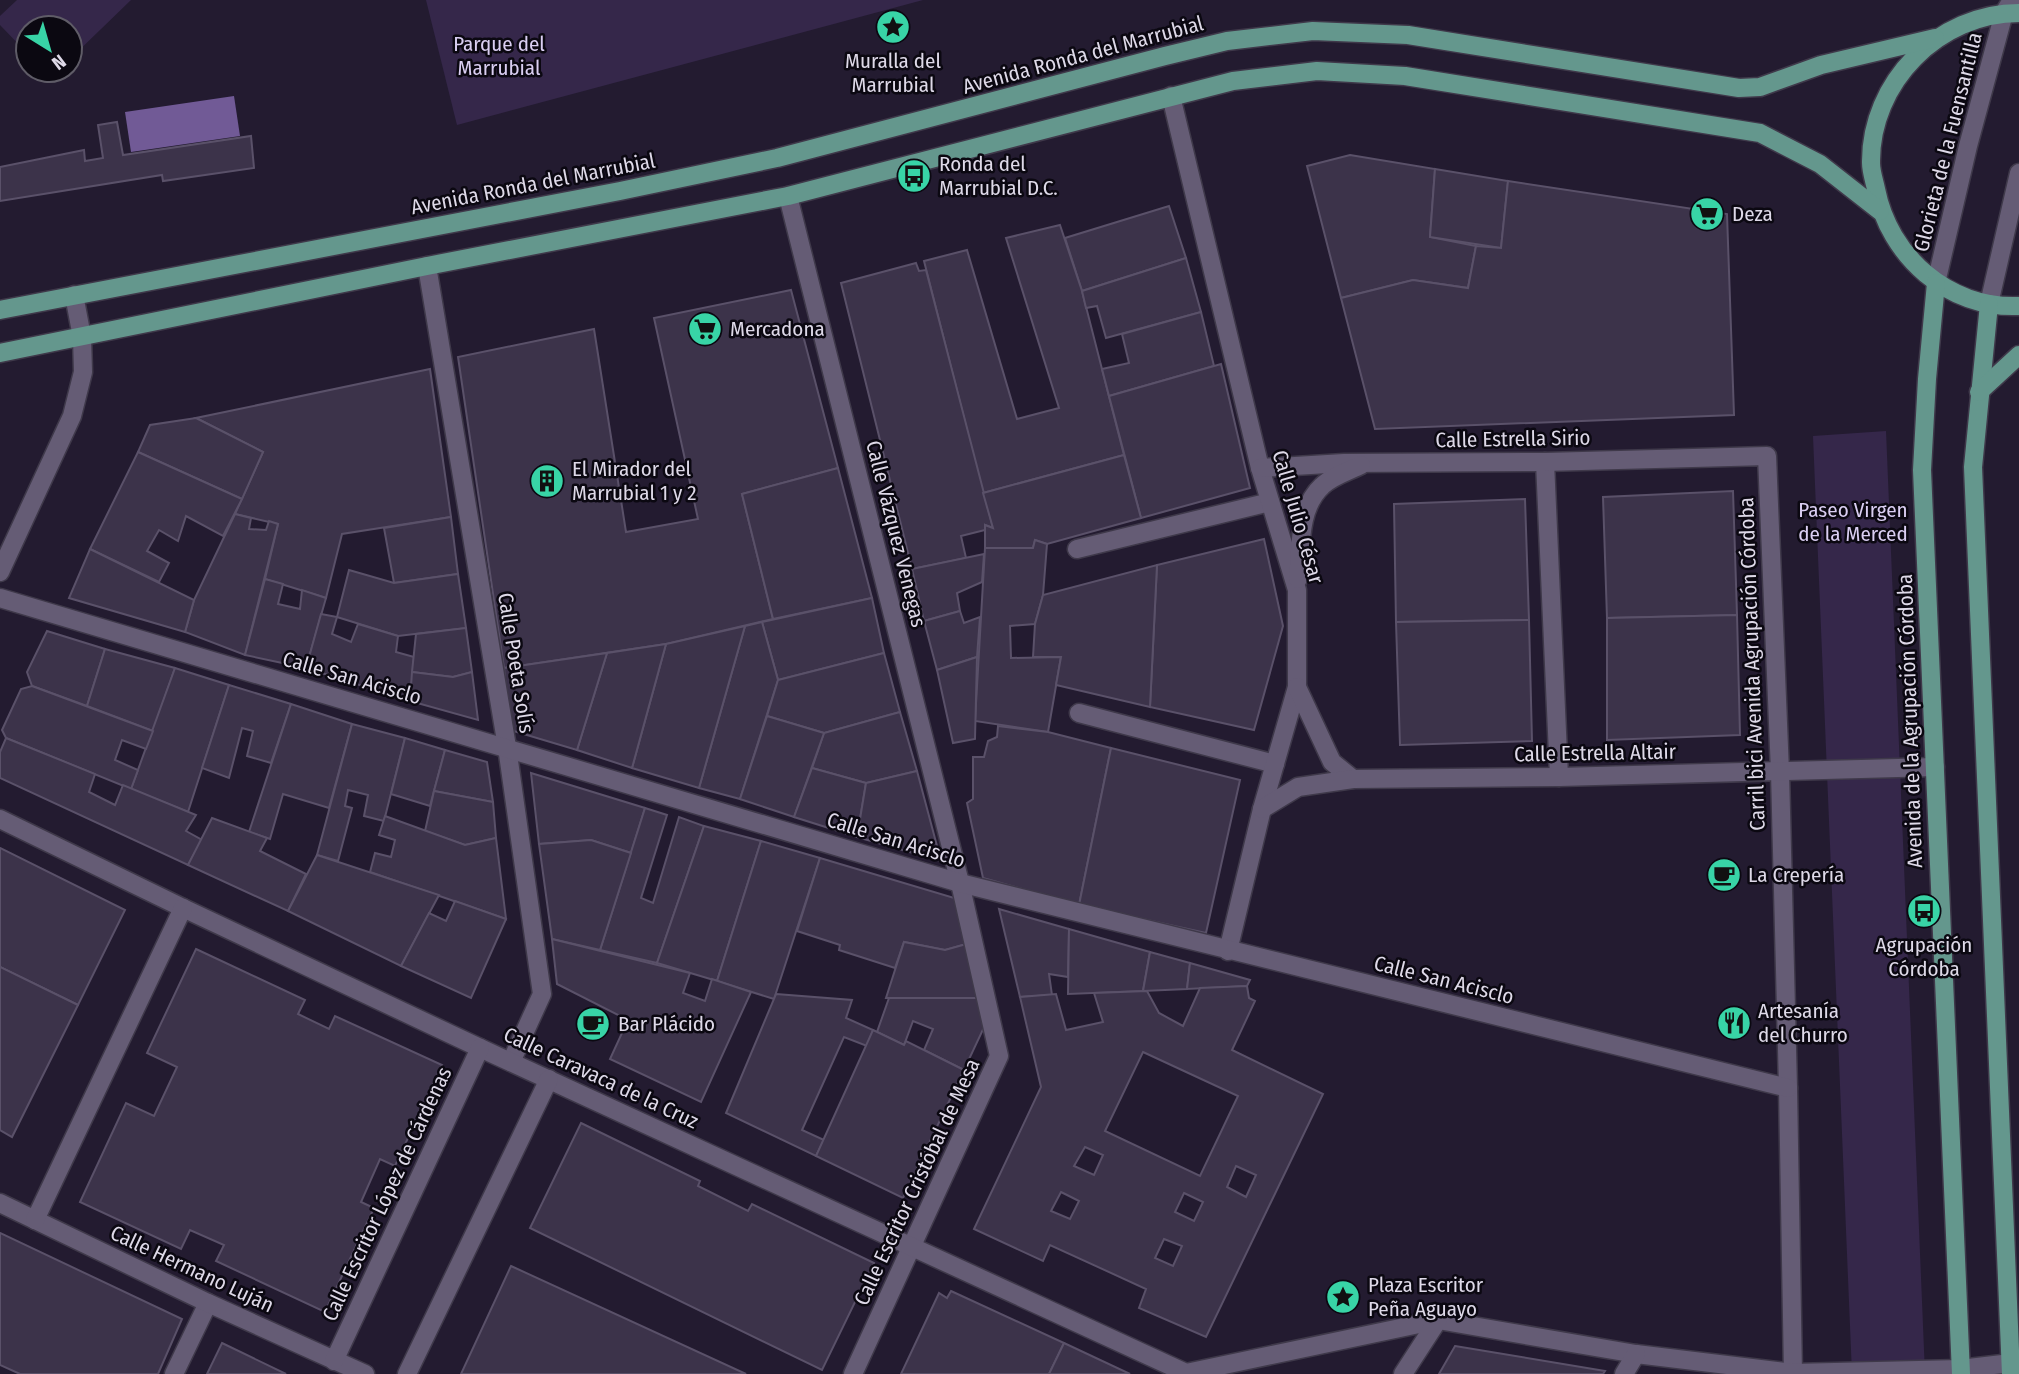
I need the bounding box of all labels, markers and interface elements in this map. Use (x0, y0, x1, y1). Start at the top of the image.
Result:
place icon: Muralla del Marrubial (874, 8, 912, 46)
street label: Avenida Ronda del Marrubial (960, 10, 1207, 100)
north arrow (14, 14, 84, 84)
street label: Glorieta de la Fuensantilla (1908, 30, 1988, 254)
park label: Parque del Marrubial (453, 31, 545, 81)
place label: Muralla del Marrubial (845, 48, 941, 98)
text: N (47, 50, 70, 75)
street label: Avenida Ronda del Marrubial (409, 147, 658, 220)
place label: Ronda del Marrubial D.C. (939, 151, 1058, 201)
bus stop icon: Ronda del Marrubial D.C. (895, 157, 933, 195)
supermarket icon: Deza (1688, 195, 1726, 233)
place label: Deza (1732, 201, 1773, 227)
supermarket icon: Mercadona (686, 310, 724, 348)
place label: Mercadona (730, 316, 825, 342)
street label: Calle Estrella Sirio (1435, 425, 1591, 453)
street label: Calle Vázquez Venegas (860, 438, 932, 630)
street label: Calle Julio César (1267, 447, 1330, 587)
place label: El Mirador del Marrubial 1 y 2 (572, 456, 697, 506)
building icon: El Mirador del Marrubial 1 y 2 (528, 462, 566, 500)
street label: Carril bici Avenida Agrupación Córdoba (1733, 497, 1771, 831)
park label: Paseo Virgen de la Merced (1798, 497, 1908, 547)
street label: Avenida de la Agrupación Córdoba (1892, 574, 1928, 868)
street label: Calle Poeta Solís (492, 591, 540, 735)
street label: Calle San Acisclo (280, 646, 424, 710)
street label: Calle Estrella Altair (1514, 739, 1677, 767)
street label: Calle San Acisclo (824, 807, 968, 873)
cafe icon: La Crepería (1705, 856, 1743, 894)
place label: La Crepería (1748, 862, 1844, 888)
bus stop icon: Agrupación Córdoba (1905, 892, 1943, 930)
place label: Agrupación Córdoba (1876, 932, 1972, 982)
street label: Calle San Acisclo (1371, 950, 1517, 1010)
place label: Artesanía del Churro (1758, 998, 1848, 1048)
restaurant icon: Artesanía del Churro (1715, 1004, 1753, 1042)
cafe icon: Bar Plácido (574, 1005, 612, 1043)
place label: Bar Plácido (618, 1011, 715, 1037)
street label: Calle Caravaca de la Cruz (500, 1021, 702, 1135)
street label: Calle Escritor Cristóbal de Mesa (848, 1055, 986, 1309)
street label: Calle Escritor López de Cárdenas (317, 1063, 457, 1325)
street label: Calle Hermano Luján (106, 1220, 278, 1318)
place label: Plaza Escritor Peña Aguayo (1368, 1272, 1484, 1322)
place icon: Plaza Escritor Peña Aguayo (1324, 1278, 1362, 1316)

